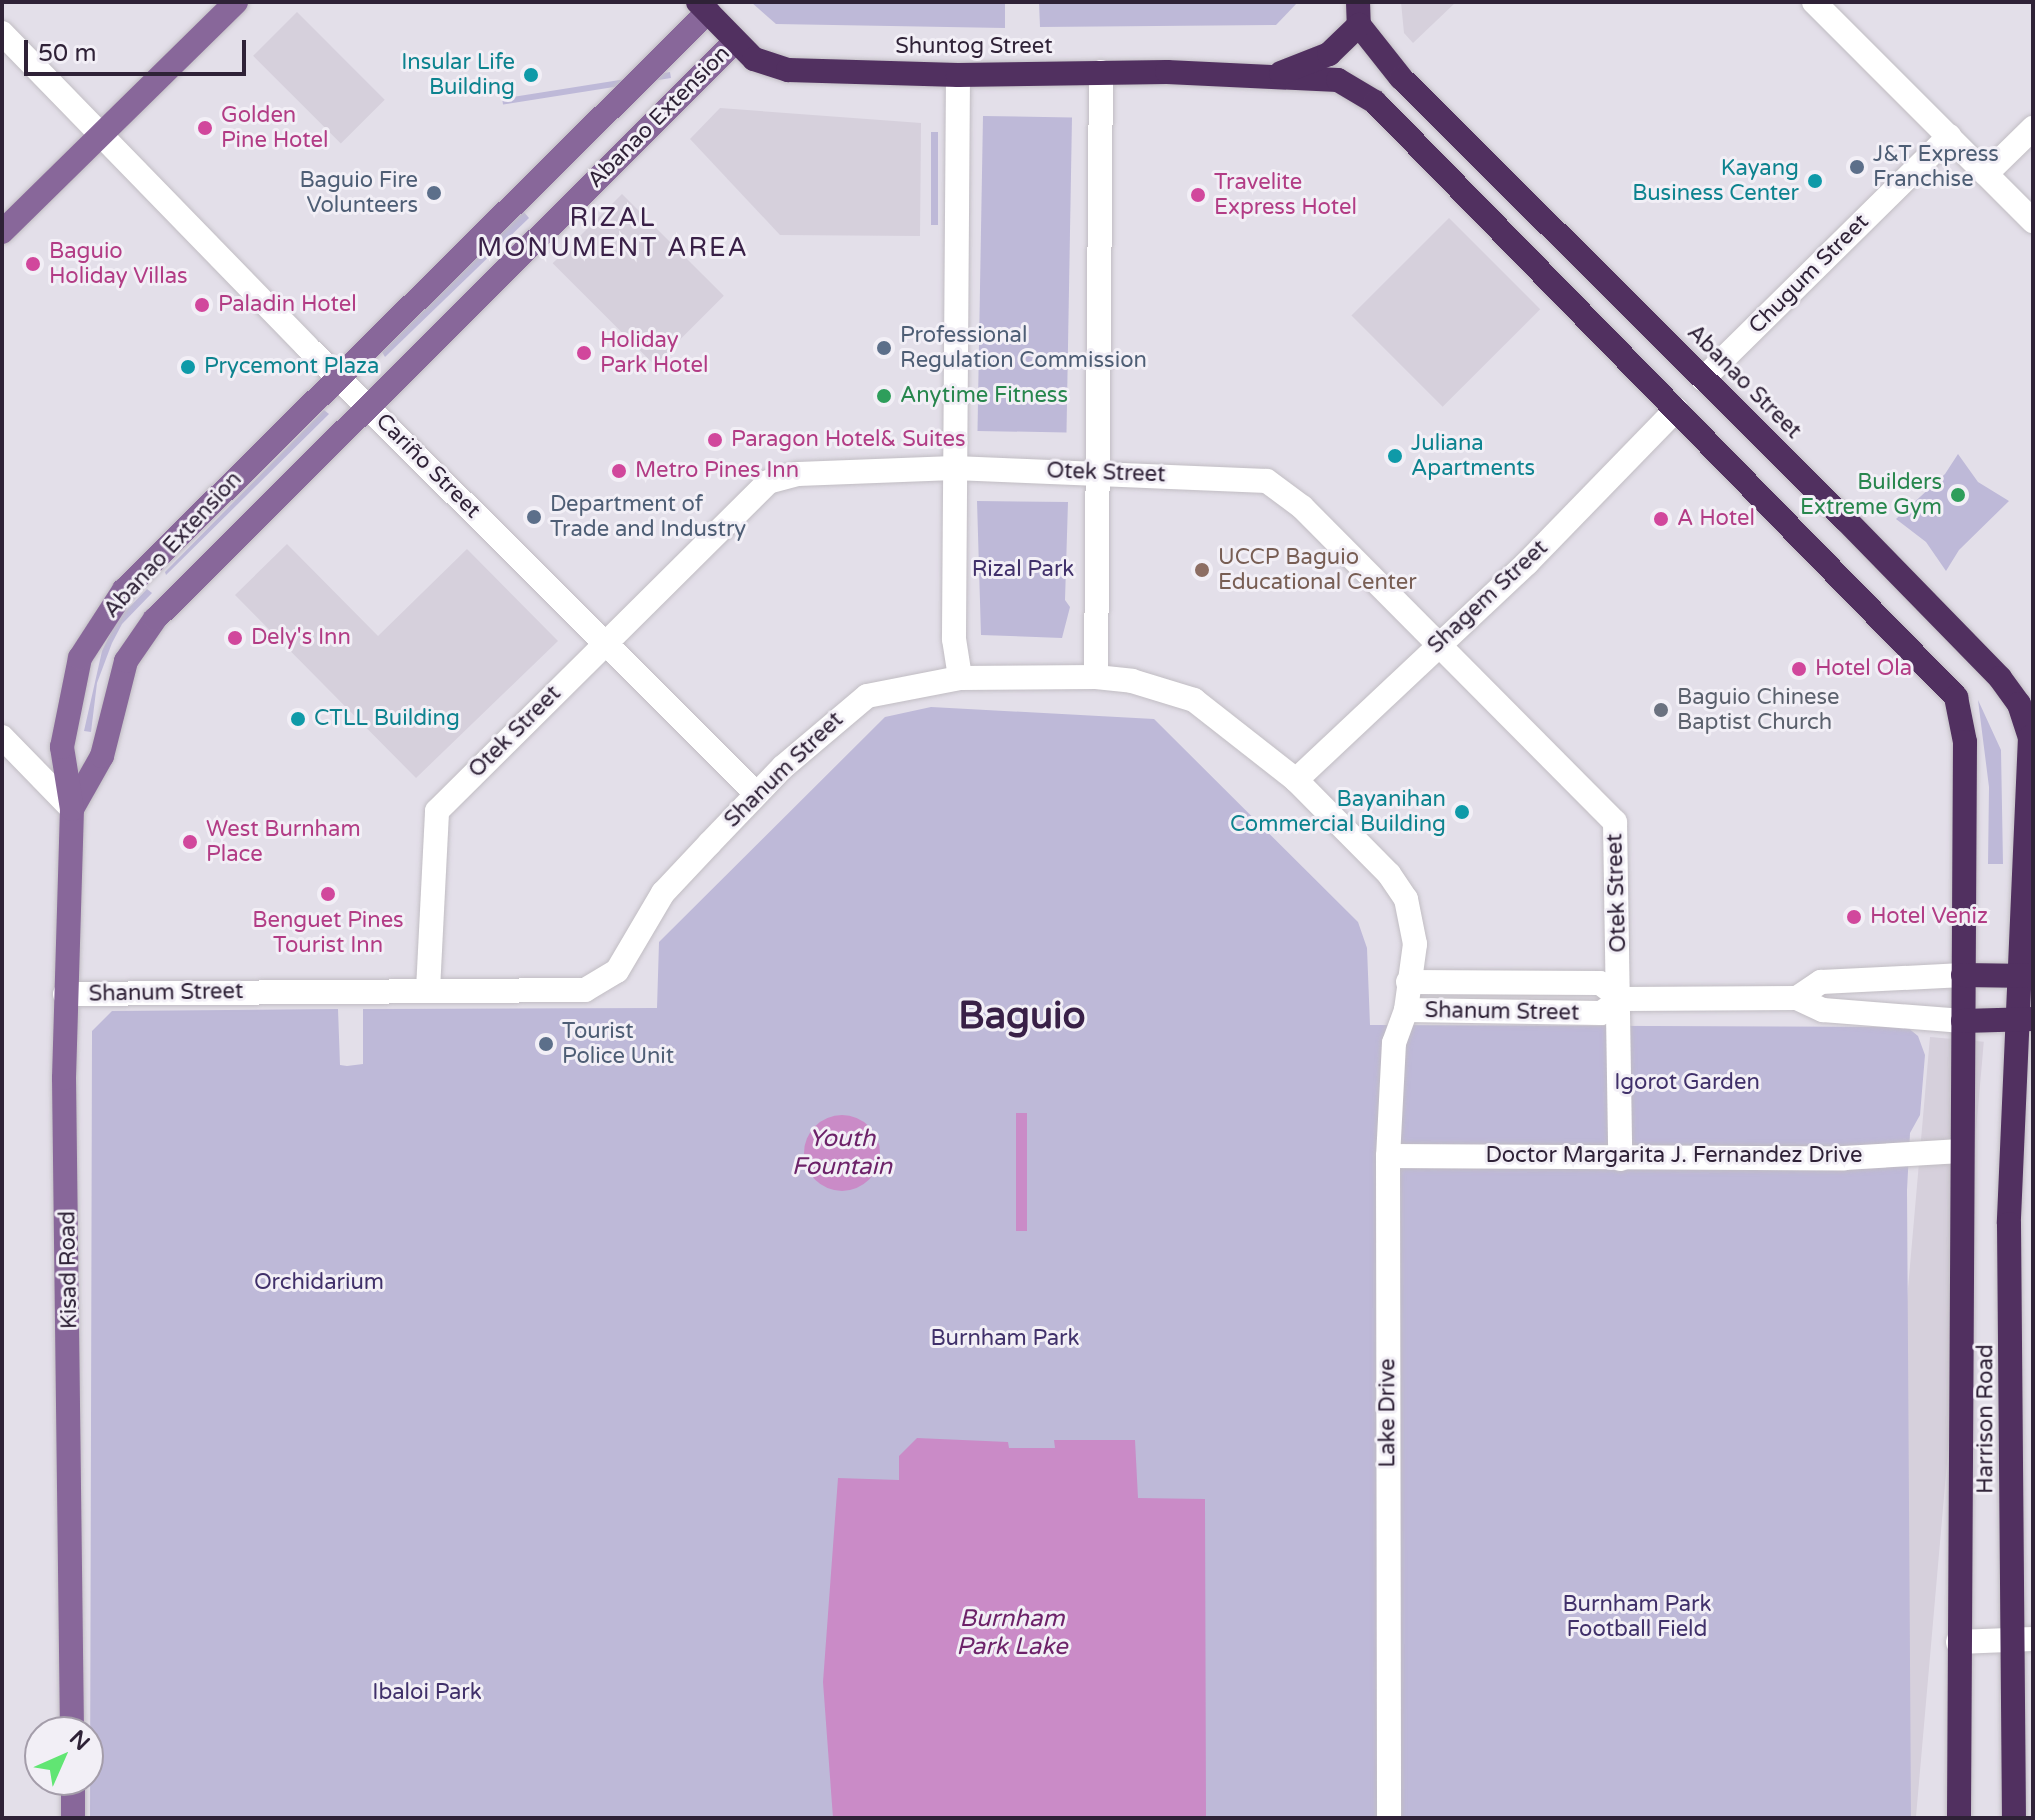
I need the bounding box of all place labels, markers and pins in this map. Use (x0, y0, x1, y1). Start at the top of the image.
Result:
place label: Insular Life Building (401, 49, 515, 100)
marker: Insular Life Building (522, 66, 540, 84)
place label: Golden Pine Hotel (221, 102, 328, 154)
marker: Golden Pine Hotel (196, 119, 214, 137)
place label: J&T Express Franchise (1873, 141, 1999, 192)
place label: Kayang Business Center (1632, 155, 1799, 206)
marker: J&T Express Franchise (1848, 158, 1866, 176)
place label: Baguio Fire Volunteers (299, 167, 418, 218)
place label: Travelite Express Hotel (1214, 169, 1357, 220)
marker: Kayang Business Center (1806, 172, 1824, 190)
marker: Baguio Fire Volunteers (425, 184, 443, 202)
marker: Travelite Express Hotel (1189, 186, 1207, 204)
place label: Baguio Holiday Villas (49, 238, 188, 290)
marker: Baguio Holiday Villas (24, 255, 42, 273)
place label: Paladin Hotel (218, 292, 357, 318)
marker: Paladin Hotel (193, 296, 211, 314)
place label: Professional Regulation Commission (900, 322, 1147, 374)
place label: Holiday Park Hotel (600, 327, 708, 378)
marker: Professional Regulation Commission (875, 339, 893, 357)
marker: Holiday Park Hotel (575, 344, 593, 362)
place label: Prycemont Plaza (204, 354, 379, 380)
marker: Prycemont Plaza (179, 358, 197, 376)
place label: Anytime Fitness (900, 383, 1068, 409)
marker: Anytime Fitness (875, 387, 893, 405)
place label: Paragon Hotel& Suites (731, 427, 966, 453)
place label: Juliana Apartments (1411, 430, 1535, 482)
marker: Paragon Hotel& Suites (706, 431, 724, 449)
marker: Juliana Apartments (1386, 447, 1404, 465)
place label: Metro Pines Inn (635, 458, 799, 484)
marker: Metro Pines Inn (610, 462, 628, 480)
place label: Builders Extreme Gym (1800, 469, 1942, 520)
marker: Builders Extreme Gym (1949, 486, 1967, 504)
place label: Department of Trade and Industry (550, 491, 746, 542)
place label: A Hotel (1677, 506, 1755, 532)
marker: Department of Trade and Industry (525, 508, 543, 526)
marker: A Hotel (1652, 510, 1670, 528)
place label: UCCP Baguio Educational Center (1218, 544, 1417, 596)
marker: UCCP Baguio Educational Center (1193, 561, 1211, 579)
place label: Dely's Inn (251, 625, 351, 651)
marker: Dely's Inn (226, 629, 244, 647)
place label: Hotel Ola (1815, 656, 1912, 682)
marker: Hotel Ola (1790, 660, 1808, 678)
place label: Baguio Chinese Baptist Church (1677, 684, 1839, 736)
marker: Baguio Chinese Baptist Church (1652, 701, 1670, 719)
place label: CTLL Building (314, 706, 460, 732)
marker: CTLL Building (289, 710, 307, 728)
place label: Bayanihan Commercial Building (1230, 786, 1446, 838)
marker: Bayanihan Commercial Building (1453, 803, 1471, 821)
place label: West Burnham Place (206, 816, 361, 868)
marker: West Burnham Place (181, 833, 199, 851)
marker: Benguet Pines Tourist Inn (319, 885, 337, 903)
place label: Hotel Veniz (1870, 904, 1988, 930)
place label: Benguet Pines Tourist Inn (252, 907, 404, 958)
marker: Hotel Veniz (1845, 908, 1863, 926)
place label: Tourist Police Unit (562, 1018, 674, 1070)
marker: Tourist Police Unit (537, 1035, 555, 1053)

